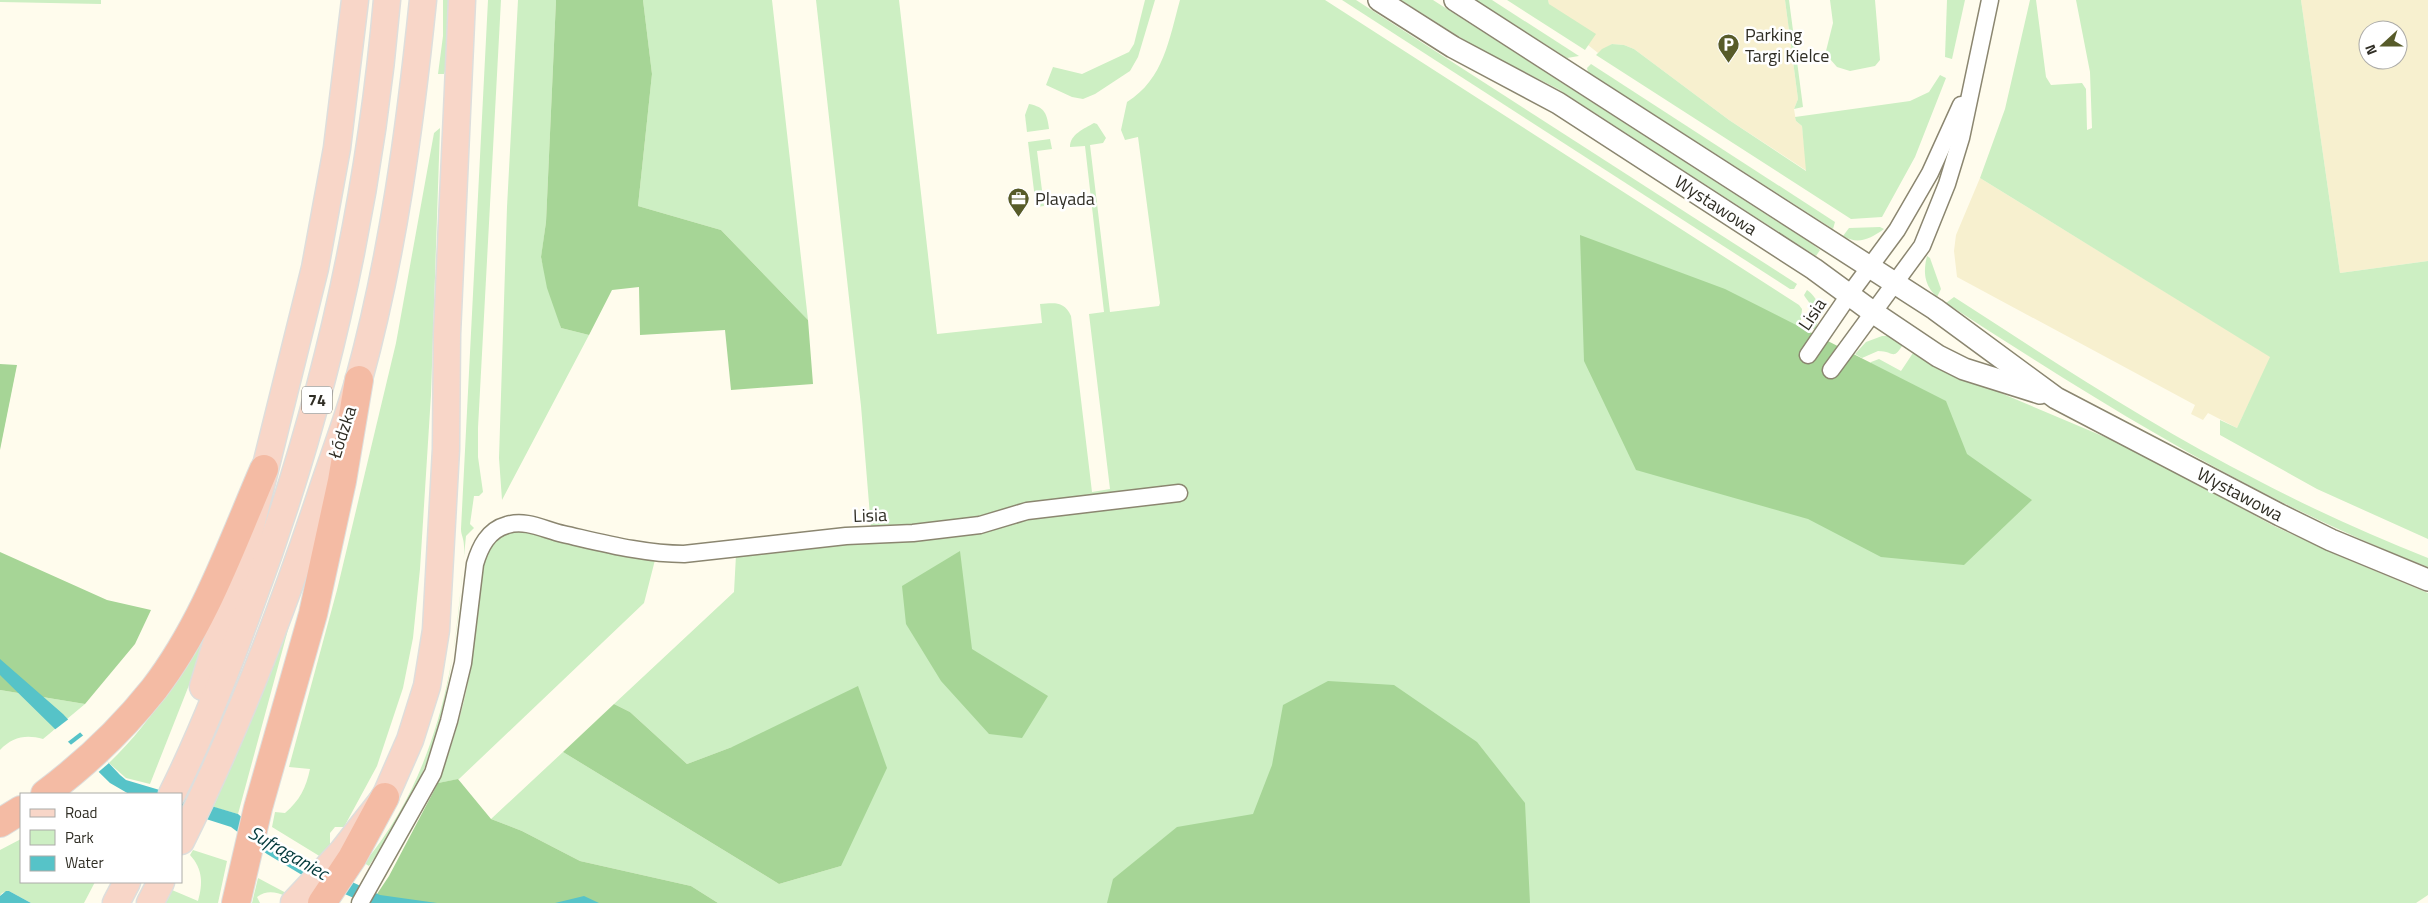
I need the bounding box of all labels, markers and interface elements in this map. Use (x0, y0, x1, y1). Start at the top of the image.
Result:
north arrow (2358, 20, 2408, 70)
place label: Parking Targi Kielce (1745, 21, 1829, 69)
parking icon: Parking Targi Kielce (1717, 32, 1741, 63)
text: N (2359, 42, 2382, 58)
street label: Wystawowa (1669, 168, 1763, 242)
place label: Playada (1035, 185, 1095, 212)
office icon: Playada (1007, 186, 1031, 217)
street label: Lisia (1791, 292, 1833, 336)
road number: 74 (302, 386, 332, 414)
street label: Łódzka (321, 402, 363, 463)
street label: Wystawowa (2192, 460, 2288, 528)
street label: Lisia (853, 501, 887, 529)
legend (20, 793, 182, 883)
text: Road (65, 801, 97, 824)
water label: Sufraganiec (244, 817, 336, 888)
text: Park (65, 826, 94, 849)
text: Water (65, 851, 104, 874)

